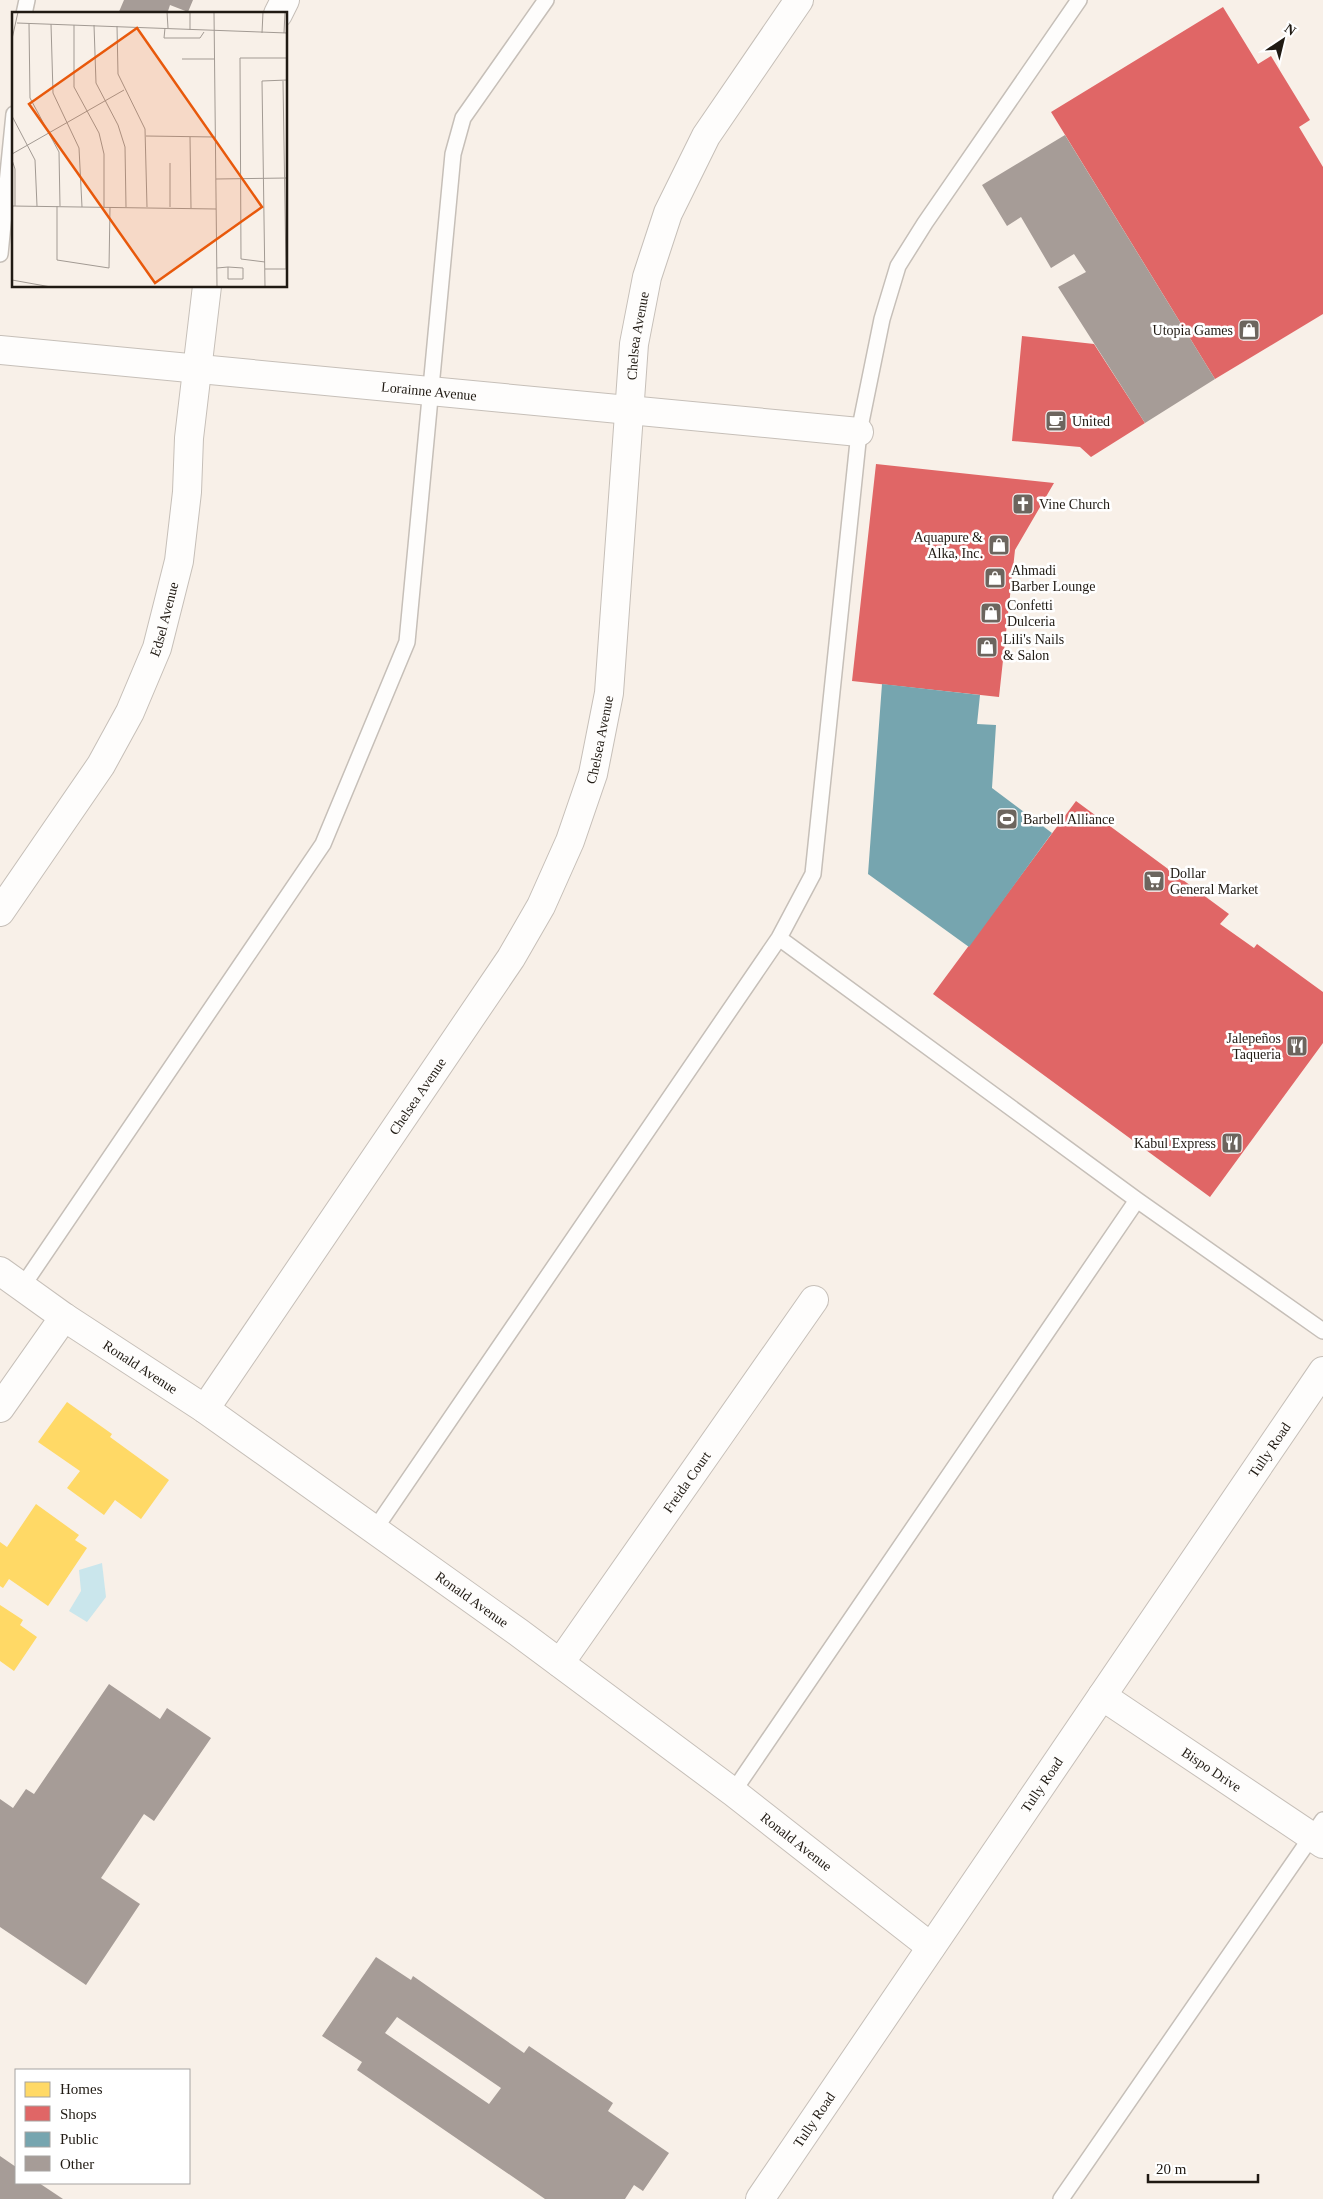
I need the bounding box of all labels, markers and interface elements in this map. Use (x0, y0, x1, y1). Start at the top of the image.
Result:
inset map (12, 12, 288, 288)
north arrow (1258, 15, 1308, 65)
text: N (1282, 21, 1299, 39)
street label: Chelsea Avenue (624, 290, 652, 381)
shop icon: Utopia Games (1237, 318, 1261, 342)
place label: Utopia Games (1153, 323, 1233, 338)
street label: Lorainne Avenue (381, 379, 477, 403)
cafe icon: United (1044, 409, 1068, 433)
place label: United (1072, 414, 1110, 429)
church icon: Vine Church (1011, 492, 1035, 516)
place label: Vine Church (1039, 497, 1110, 512)
place label: Aquapure & Alka, Inc. (913, 530, 983, 561)
shop icon: Aquapure & Alka, Inc. (987, 533, 1011, 557)
place label: Ahmadi Barber Lounge (1011, 563, 1095, 594)
shop icon: Ahmadi Barber Lounge (983, 566, 1007, 590)
street label: Edsel Avenue (147, 580, 181, 659)
place label: Confetti Dulceria (1007, 598, 1056, 629)
shop icon: Confetti Dulceria (979, 601, 1003, 625)
place label: Lili's Nails & Salon (1003, 632, 1064, 663)
shop icon: Lili's Nails & Salon (975, 635, 999, 659)
street label: Chelsea Avenue (583, 694, 616, 786)
sports icon: Barbell Alliance (995, 807, 1019, 831)
place label: Barbell Alliance (1023, 812, 1114, 827)
place label: Dollar General Market (1170, 866, 1258, 897)
supermarket icon: Dollar General Market (1142, 869, 1166, 893)
place label: Jalepeños Taqueria (1227, 1031, 1282, 1062)
restaurant icon: Jalepeños Taqueria (1285, 1034, 1309, 1058)
street label: Chelsea Avenue (386, 1055, 449, 1138)
restaurant icon: Kabul Express (1220, 1131, 1244, 1155)
place label: Kabul Express (1134, 1136, 1216, 1151)
street label: Ronald Avenue (100, 1338, 180, 1397)
street label: Tully Road (1246, 1420, 1294, 1480)
street label: Freida Court (661, 1449, 714, 1516)
street label: Ronald Avenue (432, 1569, 511, 1631)
street label: Bispo Drive (1179, 1745, 1244, 1795)
street label: Tully Road (1018, 1755, 1066, 1815)
street label: Ronald Avenue (758, 1810, 834, 1874)
legend (15, 2069, 190, 2184)
text: Homes (60, 2081, 103, 2097)
street label: Tully Road (791, 2090, 838, 2150)
text: Shops (60, 2106, 97, 2122)
text: Public (60, 2131, 99, 2147)
scale bar (1148, 2152, 1258, 2184)
text: Other (60, 2156, 94, 2172)
text: 20 m (1156, 2161, 1187, 2177)

